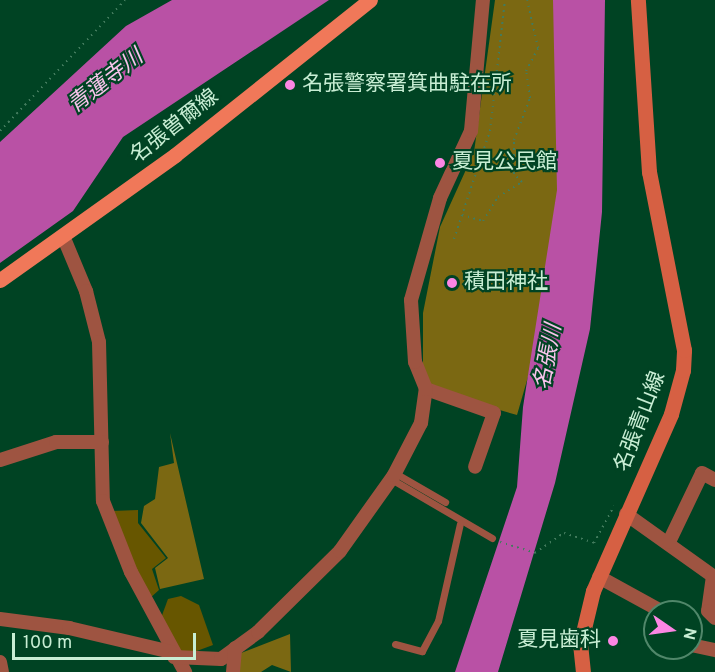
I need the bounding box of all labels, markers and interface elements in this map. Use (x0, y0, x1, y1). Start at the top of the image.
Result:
water label: 青蓮寺川 (63, 45, 149, 119)
place label: 名張警察署箕曲駐在所 (302, 72, 512, 98)
marker: 名張警察署箕曲駐在所 (283, 78, 297, 92)
street label: 名張曽爾線 (126, 85, 224, 169)
place label: 夏見公民館 (452, 150, 557, 176)
marker: 夏見公民館 (433, 156, 447, 170)
place label: 積田神社 (464, 270, 548, 296)
marker: 積田神社 (445, 276, 459, 290)
water label: 名張川 (530, 322, 568, 392)
street label: 名張青山線 (610, 368, 672, 476)
north arrow (643, 600, 703, 660)
scale bar (15, 621, 200, 659)
text: N (678, 626, 700, 641)
place label: 夏見歯科 (517, 628, 601, 654)
text: 100 m (23, 632, 72, 655)
marker: 夏見歯科 (606, 634, 620, 648)

